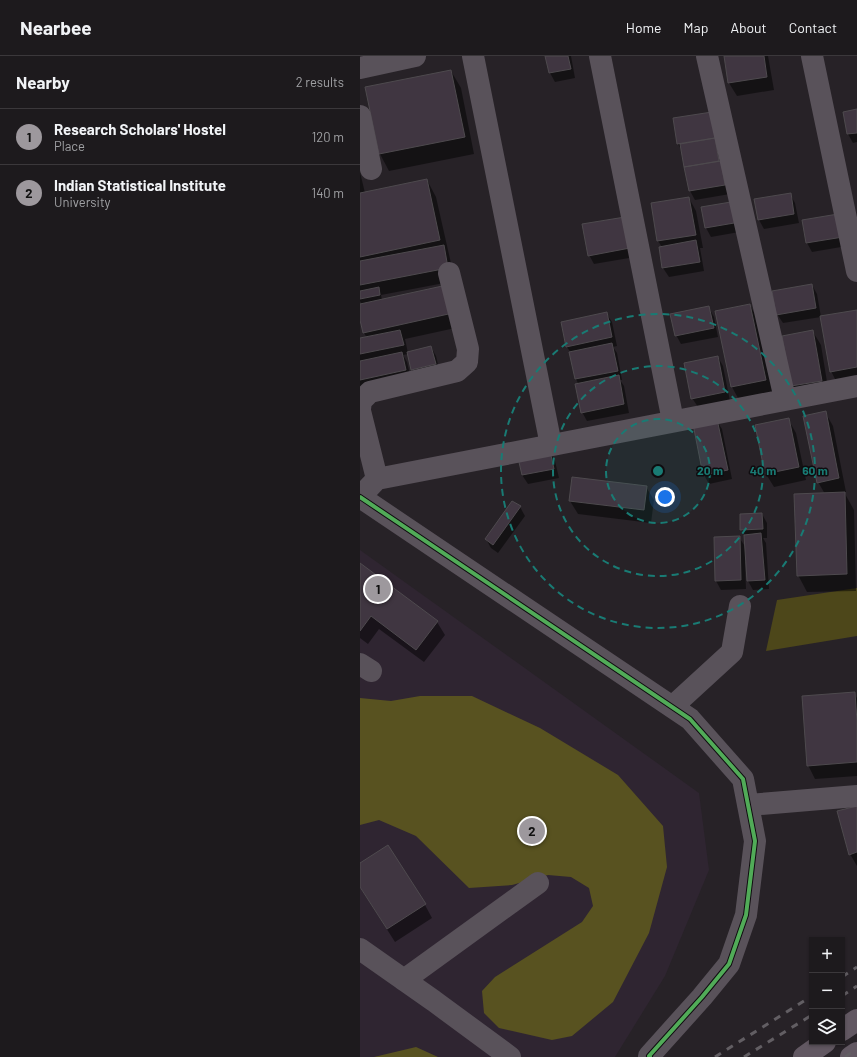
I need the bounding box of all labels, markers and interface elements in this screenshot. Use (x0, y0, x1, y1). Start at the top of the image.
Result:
text: Nearbee (20, 16, 92, 39)
text: Home (626, 19, 662, 36)
text: Map (684, 19, 708, 36)
text: About (730, 19, 767, 36)
text: Contact (789, 19, 837, 36)
text: Nearby (16, 72, 70, 92)
text: 2 results (296, 74, 344, 90)
text: Research Scholars' Hostel (54, 120, 226, 138)
text: 1 (27, 129, 31, 145)
text: 120 m (312, 129, 344, 145)
text: Place (54, 138, 85, 154)
text: Indian Statistical Institute (54, 176, 226, 194)
text: 2 (25, 185, 33, 201)
text: 140 m (312, 185, 344, 201)
text: University (54, 194, 111, 210)
text: 20 m (697, 463, 723, 477)
text: 40 m (750, 463, 776, 477)
text: 60 m (802, 463, 828, 477)
centre of rings (651, 464, 665, 478)
your location (655, 487, 675, 507)
pin: 1 (365, 574, 391, 604)
pin: 2 (519, 816, 545, 846)
map controls (809, 937, 845, 1045)
button: + (809, 937, 845, 973)
button: − (809, 973, 845, 1009)
button: layers (809, 1009, 845, 1045)

